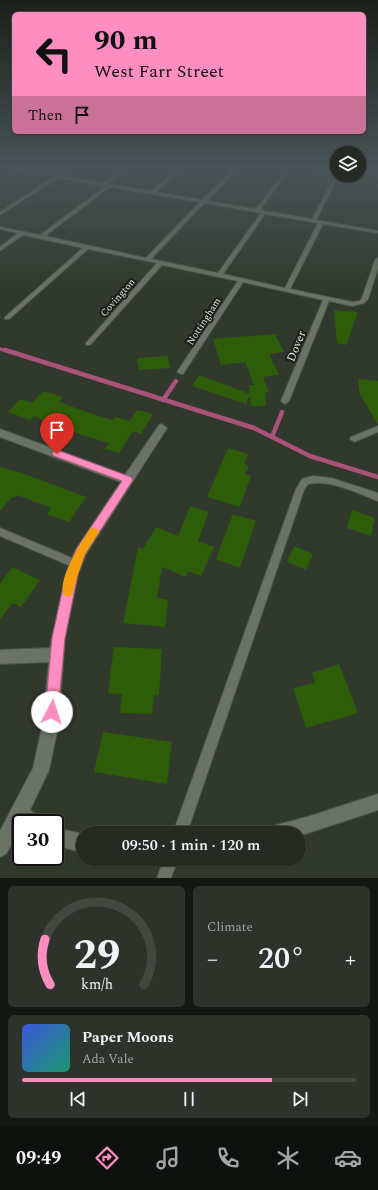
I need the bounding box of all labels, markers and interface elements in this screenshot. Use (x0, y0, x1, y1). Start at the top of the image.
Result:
text: 90 m (94, 19, 158, 62)
icon: left (28, 28, 80, 80)
text: West Farr Street (94, 58, 224, 85)
text: Then (28, 104, 63, 127)
icon: arrive (71, 104, 93, 126)
map controls (330, 146, 366, 182)
button: layers (330, 146, 366, 182)
street label: Covington (96, 275, 139, 320)
street label: Nottingham (182, 294, 225, 349)
street label: Dover (282, 328, 311, 365)
pin (40, 413, 74, 454)
icon: arrive (46, 419, 68, 441)
position arrow (31, 691, 73, 733)
speed limit sign: 30 (12, 814, 64, 866)
text: 09:50 · 1 min · 120 m (122, 834, 260, 857)
text: Climate (207, 917, 253, 937)
text: 29 (73, 923, 120, 986)
text: 20° (258, 936, 305, 982)
text: − (207, 943, 218, 976)
text: + (345, 943, 356, 976)
text: km/h (80, 973, 113, 995)
text: Paper Moons (82, 1026, 174, 1049)
text: Ada Vale (82, 1049, 134, 1069)
icon: previous (67, 1088, 89, 1110)
icon: pause (178, 1088, 200, 1110)
icon: next (289, 1088, 311, 1110)
icon: directions (93, 1144, 121, 1172)
icon: music (154, 1144, 182, 1172)
icon: phone (214, 1144, 242, 1172)
icon: climate (274, 1144, 302, 1172)
icon: car (334, 1144, 362, 1172)
text: 09:49 (16, 1145, 61, 1172)

